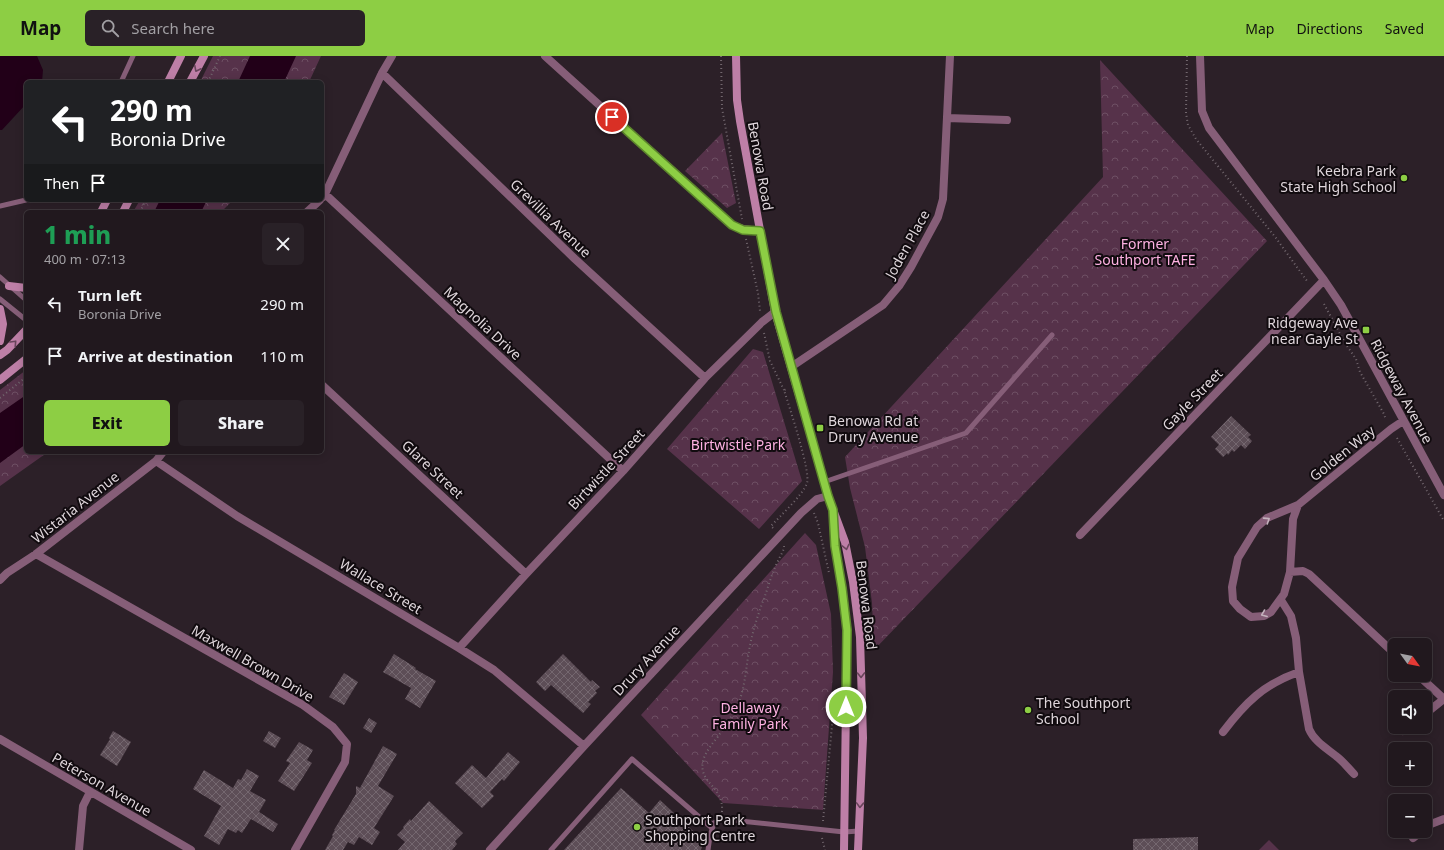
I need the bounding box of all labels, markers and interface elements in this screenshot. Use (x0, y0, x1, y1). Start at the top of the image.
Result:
search box (85, 10, 365, 46)
text: Map (20, 15, 61, 41)
icon: search (99, 17, 121, 39)
text: Search here (131, 18, 215, 38)
text: Map (1245, 19, 1274, 38)
text: Directions (1296, 19, 1363, 38)
text: Saved (1385, 19, 1424, 38)
one-way arrow (194, 65, 202, 72)
text: 290 m (110, 91, 193, 129)
icon: left (44, 96, 96, 148)
pin (595, 100, 629, 134)
icon: arrive (601, 106, 623, 128)
street label: Benowa Road (744, 120, 778, 212)
text: Boronia Drive (110, 127, 226, 151)
place label: Keebra Park State High School (1280, 161, 1397, 196)
icon: arrive (87, 172, 109, 194)
text: Then (44, 173, 79, 193)
marker: Keebra Park State High School (1399, 173, 1409, 183)
street label: Grevillia Avenue (506, 175, 596, 262)
street label: Joden Place (879, 206, 934, 283)
text: 1 min (44, 218, 111, 251)
button: close (262, 223, 304, 265)
park label: Former Southport TAFE (1095, 234, 1195, 269)
text: 400 m · 07:13 (44, 250, 125, 268)
street label: Magnolia Drive (440, 282, 526, 364)
text: Turn left (78, 285, 142, 305)
icon: left (44, 293, 66, 315)
text: 290 m (260, 294, 304, 314)
text: Boronia Drive (78, 305, 162, 323)
place label: Ridgeway Ave near Gayle St (1267, 313, 1358, 348)
marker: Ridgeway Ave near Gayle St (1361, 325, 1371, 335)
street label: Ridgeway Avenue (1366, 335, 1438, 447)
one-way arrow (9, 340, 16, 348)
icon: arrive (44, 345, 66, 367)
text: Arrive at destination (78, 346, 233, 366)
text: 110 m (260, 346, 304, 366)
street label: Gayle Street (1158, 364, 1226, 434)
button: Exit (44, 400, 170, 446)
button: Share (178, 400, 304, 446)
place label: Benowa Rd at Drury Avenue (828, 411, 918, 446)
street label: Golden Way (1305, 420, 1379, 485)
marker: Benowa Rd at Drury Avenue (815, 423, 825, 433)
street label: Birtwistle Street (564, 424, 648, 514)
park label: Birtwistle Park (691, 435, 786, 454)
street label: Glare Street (398, 436, 468, 502)
street label: Wistaria Avenue (27, 467, 123, 547)
one-way arrow (1262, 517, 1269, 524)
one-way arrow (841, 543, 849, 550)
street label: Wallace Street (336, 554, 426, 618)
street label: Benowa Road (852, 559, 882, 651)
one-way arrow (1260, 610, 1267, 618)
street label: Maxwell Brown Drive (188, 620, 318, 706)
street label: Drury Avenue (608, 620, 684, 700)
north arrow (1388, 638, 1432, 682)
map controls (1388, 638, 1432, 838)
one-way arrow (857, 672, 865, 678)
position arrow (825, 686, 867, 728)
button: sound (1388, 690, 1432, 734)
place label: The Southport School (1036, 693, 1130, 728)
park label: Dellaway Family Park (712, 698, 788, 733)
marker: The Southport School (1023, 705, 1033, 715)
button: + (1388, 742, 1432, 786)
street label: Peterson Avenue (49, 748, 155, 820)
button: − (1388, 794, 1432, 838)
one-way arrow (856, 802, 865, 808)
place label: Southport Park Shopping Centre (645, 810, 755, 845)
marker: Southport Park Shopping Centre (632, 822, 642, 832)

